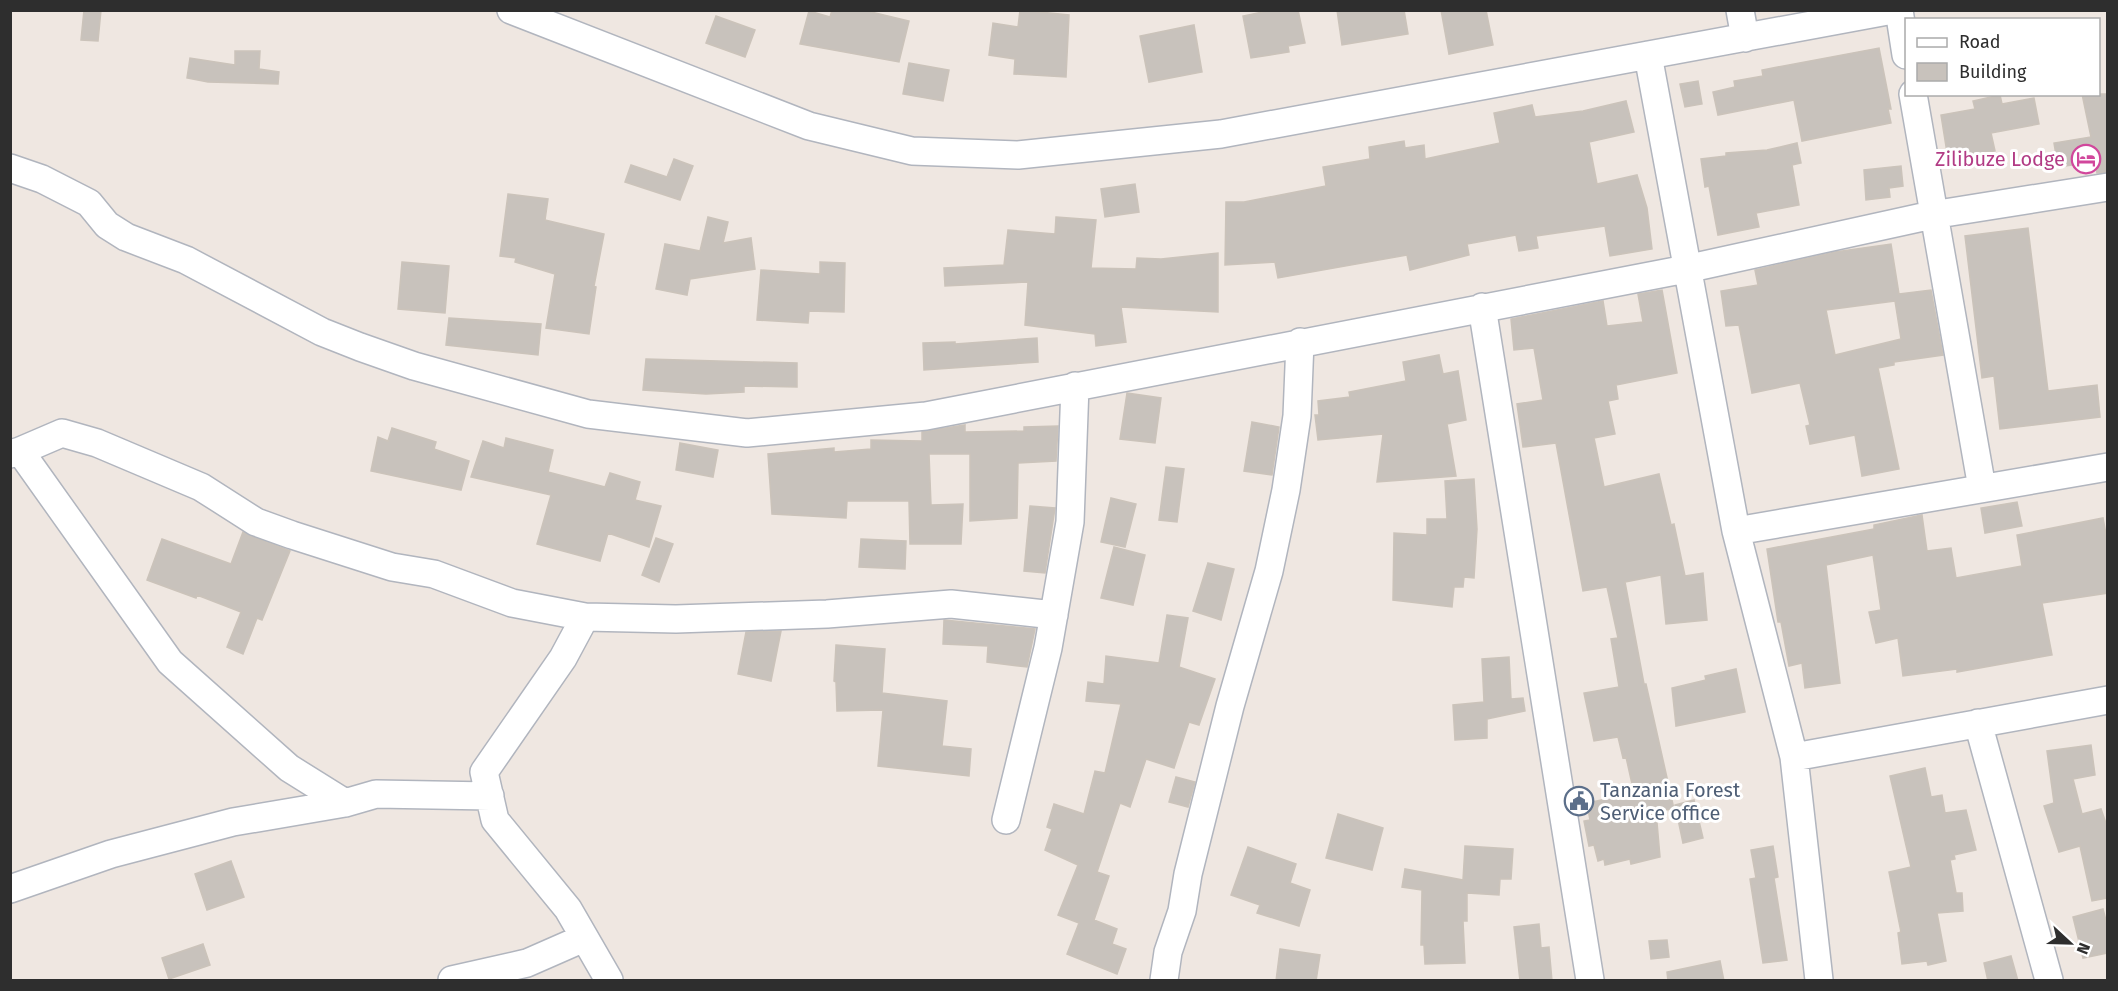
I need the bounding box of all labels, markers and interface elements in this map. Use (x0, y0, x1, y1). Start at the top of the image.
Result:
legend (1905, 18, 2100, 96)
text: Road (1959, 31, 2001, 53)
text: Building (1959, 61, 2027, 83)
hotel icon: Zilibuze Lodge (2070, 143, 2102, 175)
place label: Zilibuze Lodge (1935, 147, 2065, 171)
place label: Tanzania Forest Service office (1600, 778, 1741, 825)
public building icon: Tanzania Forest Service office (1563, 785, 1595, 817)
north arrow (2040, 913, 2100, 973)
text: N (2073, 940, 2094, 957)

